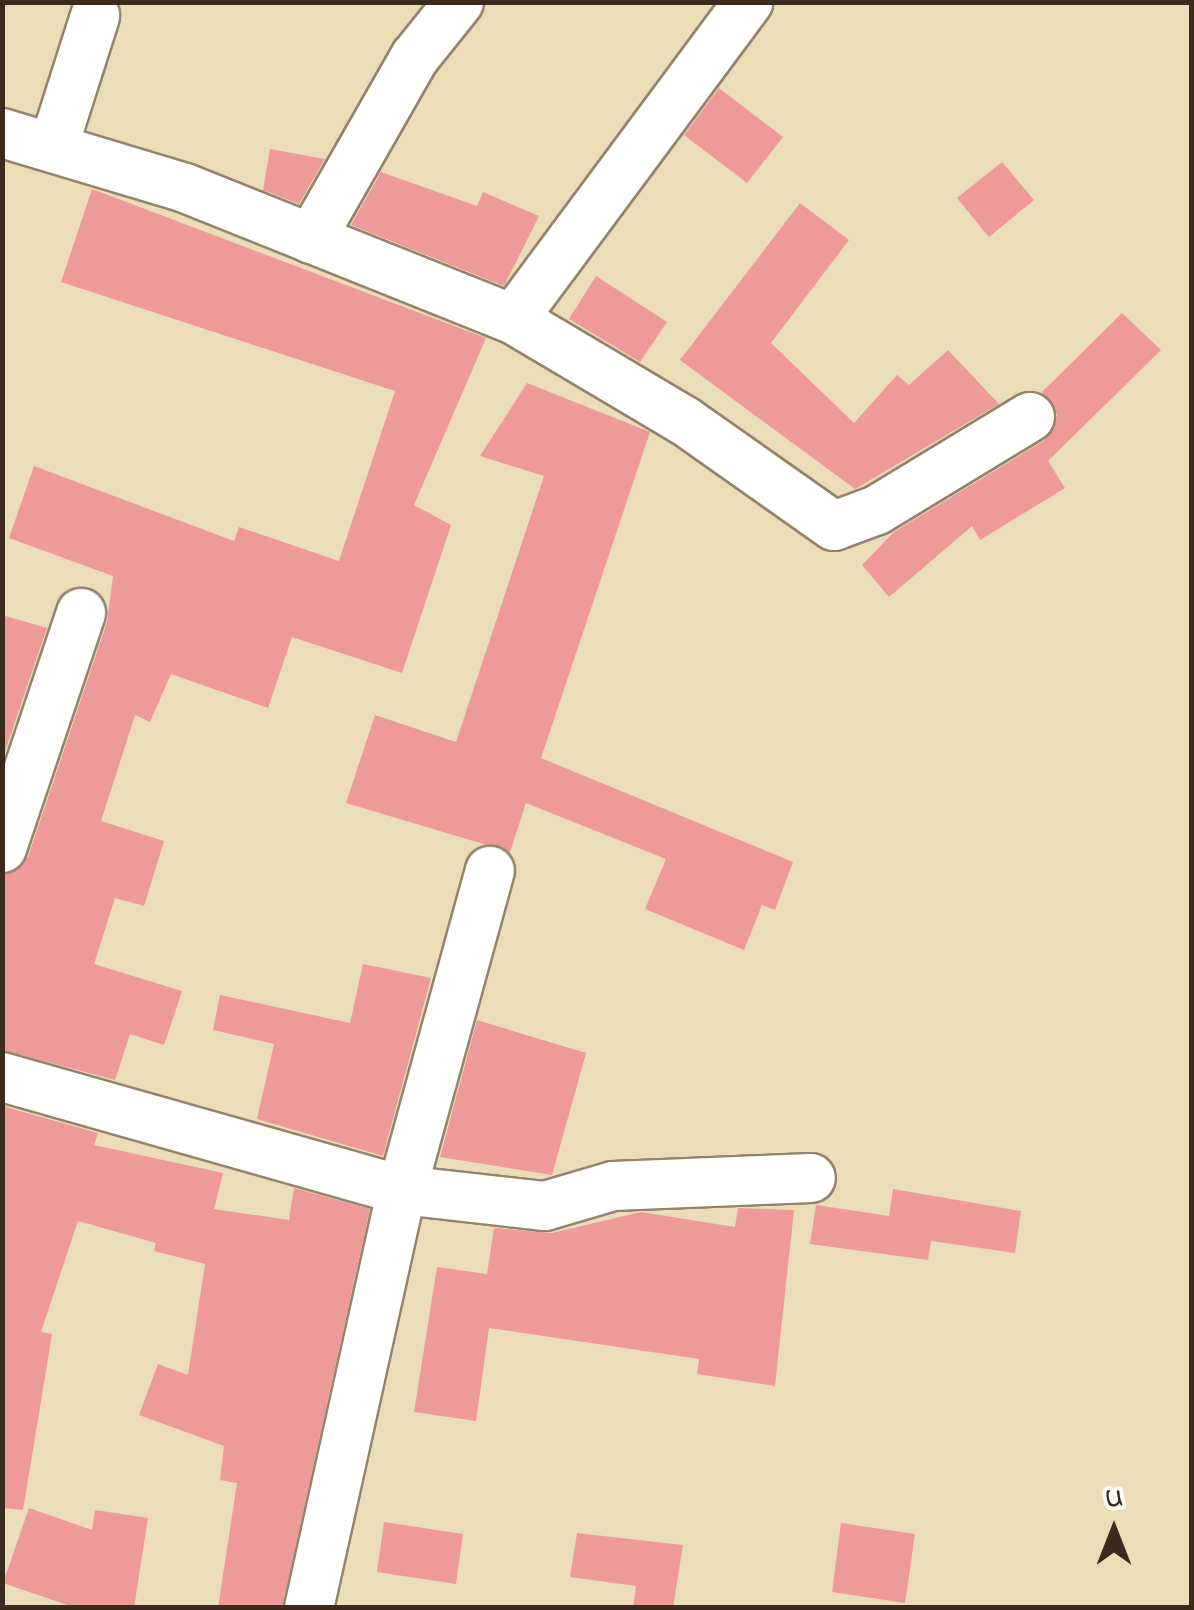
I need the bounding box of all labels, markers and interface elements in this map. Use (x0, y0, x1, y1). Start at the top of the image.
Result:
text: U (1105, 1479, 1123, 1520)
north arrow (1064, 1480, 1164, 1580)

